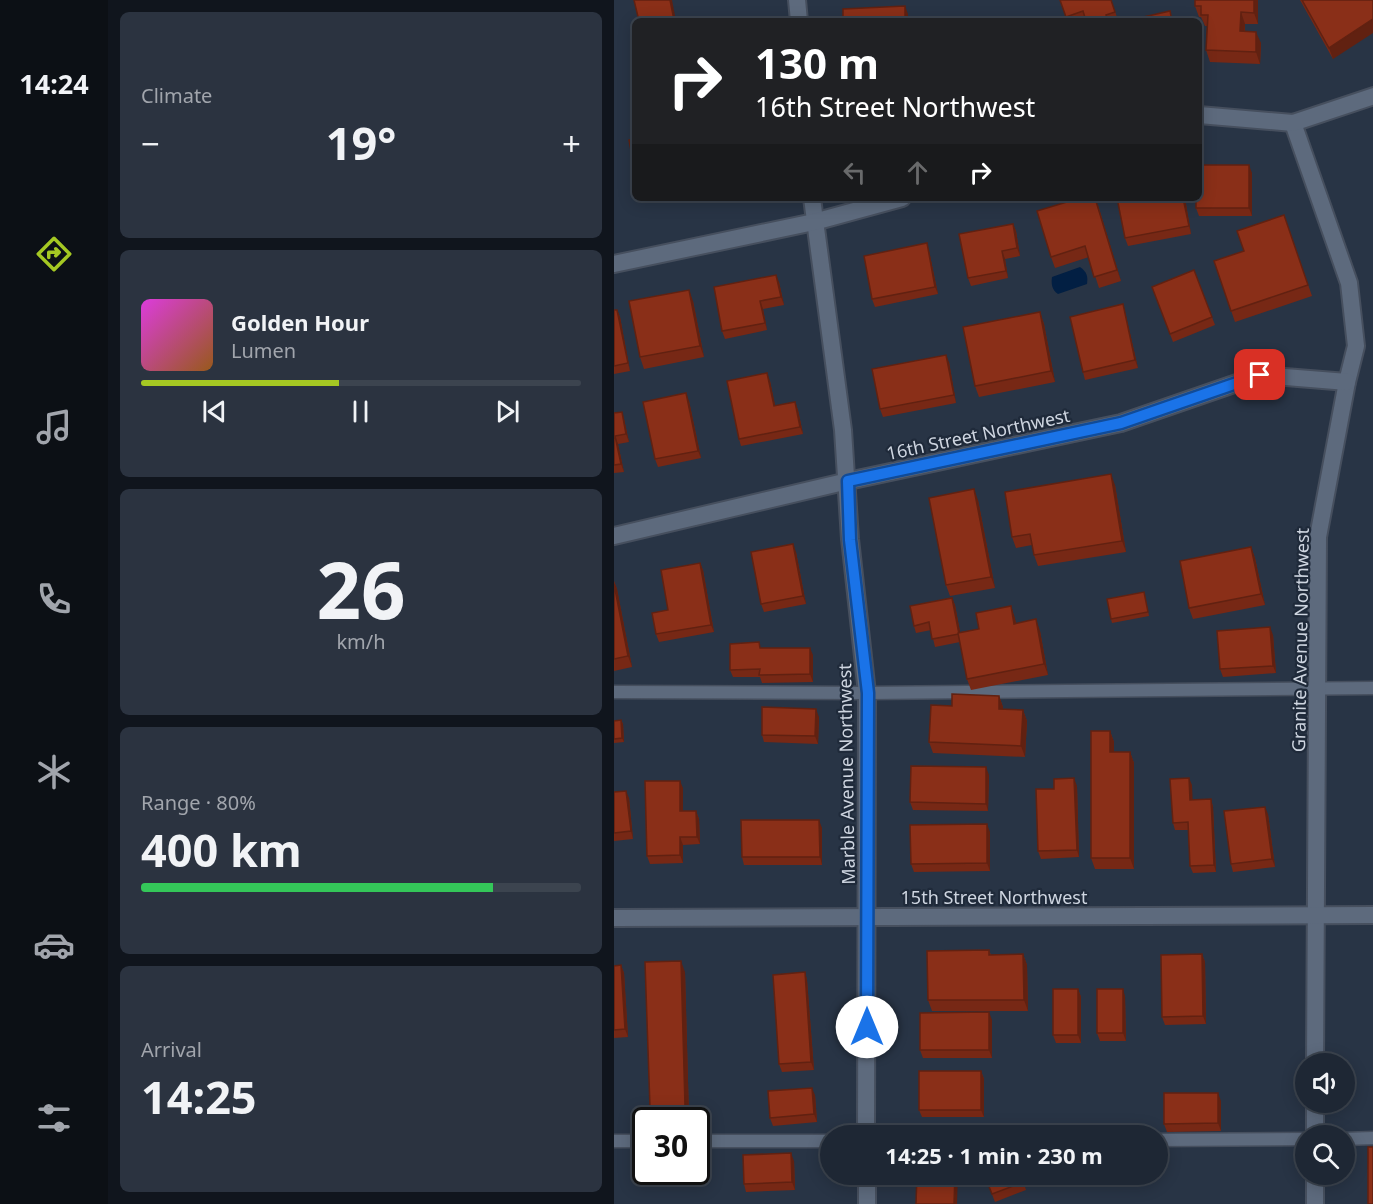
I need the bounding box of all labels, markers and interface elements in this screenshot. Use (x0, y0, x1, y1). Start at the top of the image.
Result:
text: 130 m (755, 34, 879, 91)
icon: right (656, 42, 734, 120)
text: 14:24 (19, 65, 89, 102)
text: Climate (141, 82, 212, 109)
text: 16th Street Northwest (755, 88, 1035, 125)
text: 19° (326, 112, 396, 173)
text: − (141, 121, 160, 166)
text: + (562, 121, 581, 166)
icon: left (838, 156, 871, 189)
icon: ahead (901, 156, 934, 189)
icon: right (964, 156, 997, 189)
icon: directions (33, 233, 75, 275)
text: Golden Hour (231, 307, 369, 337)
text: Lumen (231, 337, 296, 364)
pin (1234, 349, 1285, 400)
icon: arrive (1243, 358, 1276, 391)
icon: previous (198, 395, 231, 428)
icon: pause (344, 395, 377, 428)
icon: next (491, 395, 524, 428)
street label: 16th Street Northwest (884, 403, 1072, 465)
icon: music (33, 406, 75, 448)
street label: Granite Avenue Northwest (1286, 527, 1314, 752)
text: 26 (316, 536, 406, 642)
icon: phone (33, 578, 75, 620)
text: km/h (336, 628, 386, 655)
street label: Marble Avenue Northwest (832, 663, 860, 885)
icon: climate (33, 751, 75, 793)
text: Range · 80% (141, 789, 256, 816)
text: 400 km (141, 819, 302, 880)
street label: 15th Street Northwest (901, 885, 1088, 909)
icon: car (33, 924, 75, 966)
position arrow (835, 995, 899, 1059)
text: Arrival (141, 1036, 202, 1063)
map controls (1295, 1053, 1355, 1185)
button: sound (1295, 1053, 1355, 1113)
text: 14:25 (141, 1066, 257, 1127)
icon: filters (33, 1097, 75, 1139)
speed limit sign: 30 (632, 1107, 710, 1185)
button: search (1295, 1125, 1355, 1185)
text: 14:25 · 1 min · 230 m (885, 1140, 1103, 1170)

